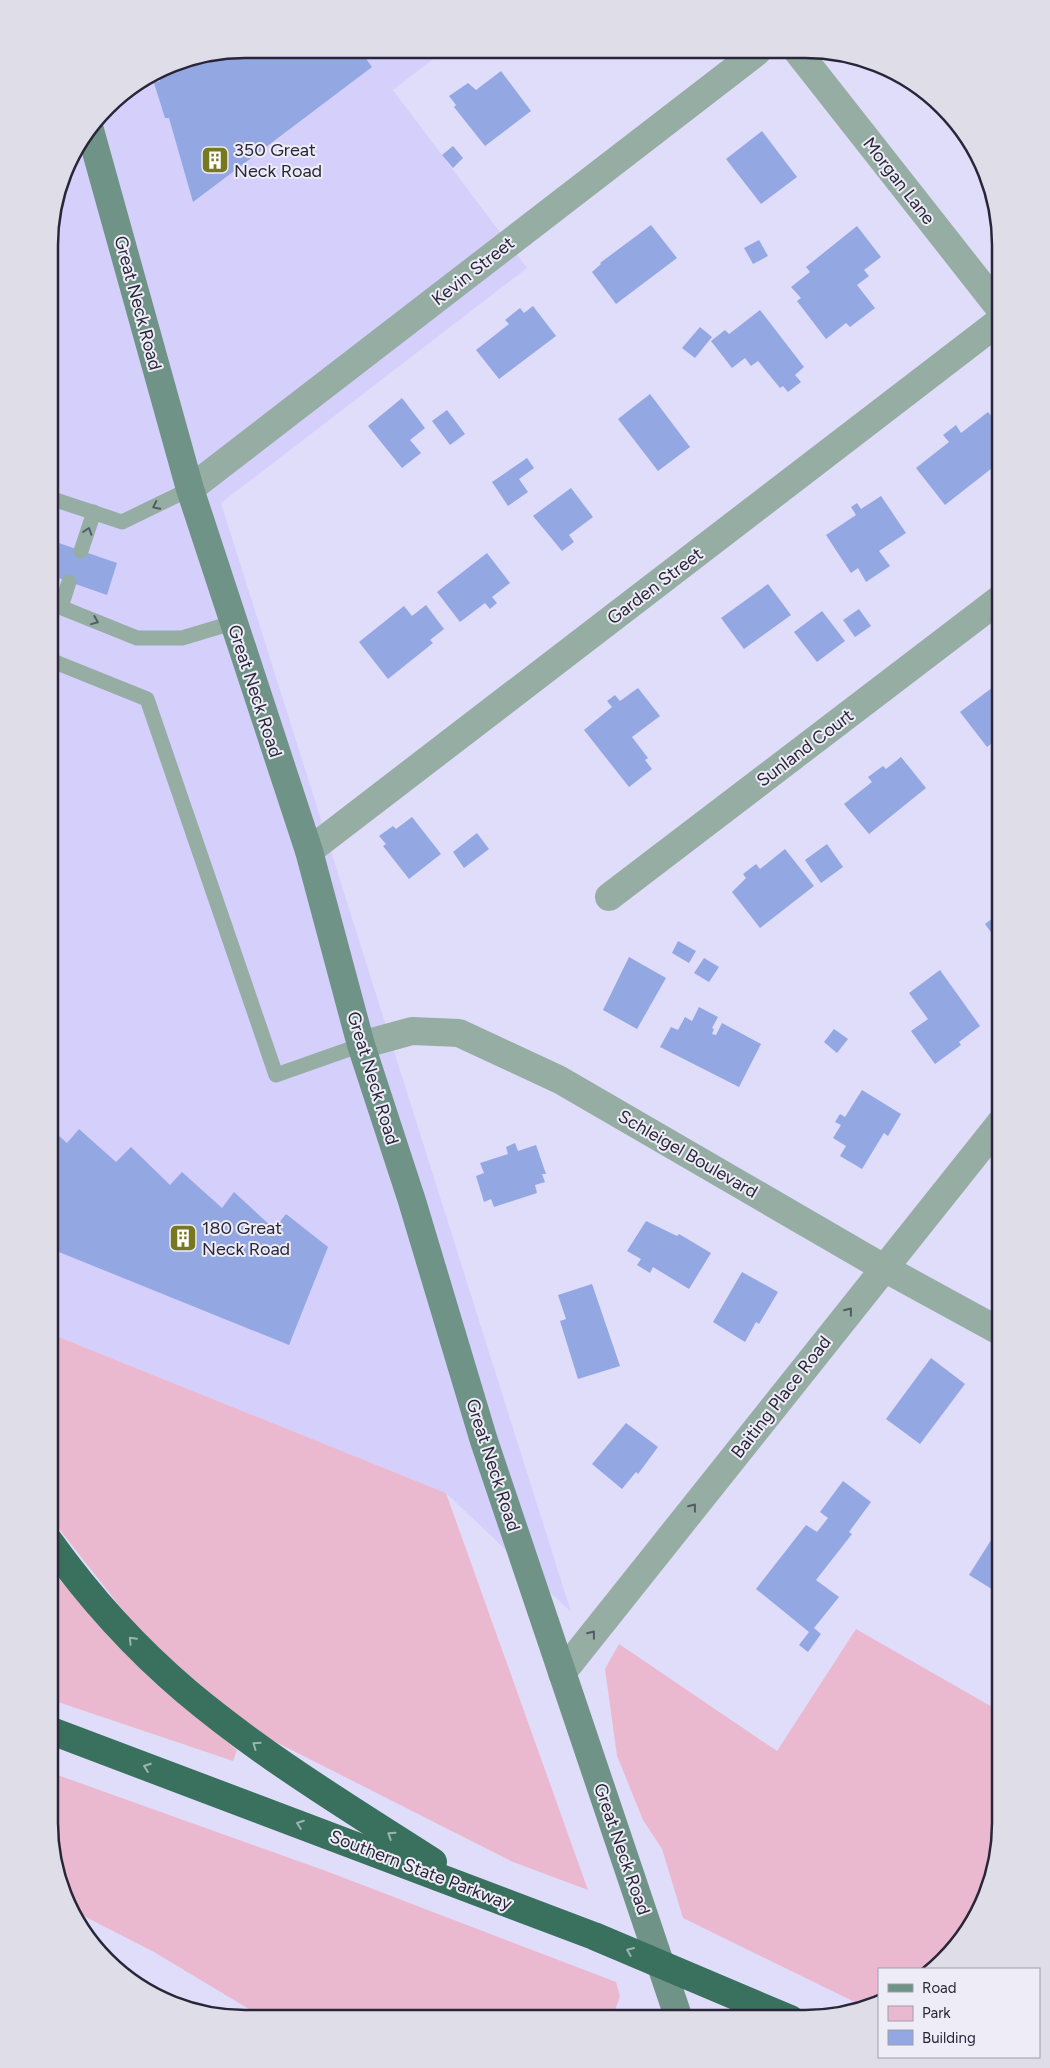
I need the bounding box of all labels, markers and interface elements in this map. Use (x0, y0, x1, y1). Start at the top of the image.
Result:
street label: Morgan Lane (858, 133, 940, 229)
place label: 350 Great Neck Road (234, 139, 322, 182)
building icon: 350 Great Neck Road (200, 145, 230, 175)
street label: Kevin Street (427, 232, 519, 310)
street label: Great Neck Road (109, 233, 167, 373)
one-way arrow (152, 500, 161, 510)
one-way arrow (82, 528, 92, 536)
street label: Garden Street (603, 543, 707, 629)
one-way arrow (90, 614, 99, 625)
street label: Great Neck Road (223, 622, 287, 760)
street label: Sunland Court (752, 704, 858, 792)
street label: Great Neck Road (342, 1009, 404, 1147)
street label: Schleigel Boulevard (614, 1105, 762, 1203)
place label: 180 Great Neck Road (202, 1217, 290, 1260)
building icon: 180 Great Neck Road (168, 1223, 198, 1253)
one-way arrow (843, 1308, 852, 1317)
street label: Baiting Place Road (726, 1331, 836, 1463)
street label: Great Neck Road (461, 1396, 525, 1534)
one-way arrow (688, 1504, 696, 1513)
one-way arrow (587, 1631, 596, 1640)
one-way arrow (129, 1637, 138, 1646)
one-way arrow (252, 1742, 262, 1751)
one-way arrow (144, 1763, 152, 1773)
street label: Great Neck Road (589, 1780, 655, 1918)
one-way arrow (296, 1820, 304, 1830)
street label: Southern State Parkway (327, 1825, 516, 1915)
one-way arrow (388, 1832, 397, 1841)
one-way arrow (626, 1946, 635, 1957)
legend (878, 1968, 1040, 2058)
text: Road (922, 1979, 957, 1997)
text: Park (922, 2004, 951, 2022)
text: Building (922, 2029, 976, 2047)

